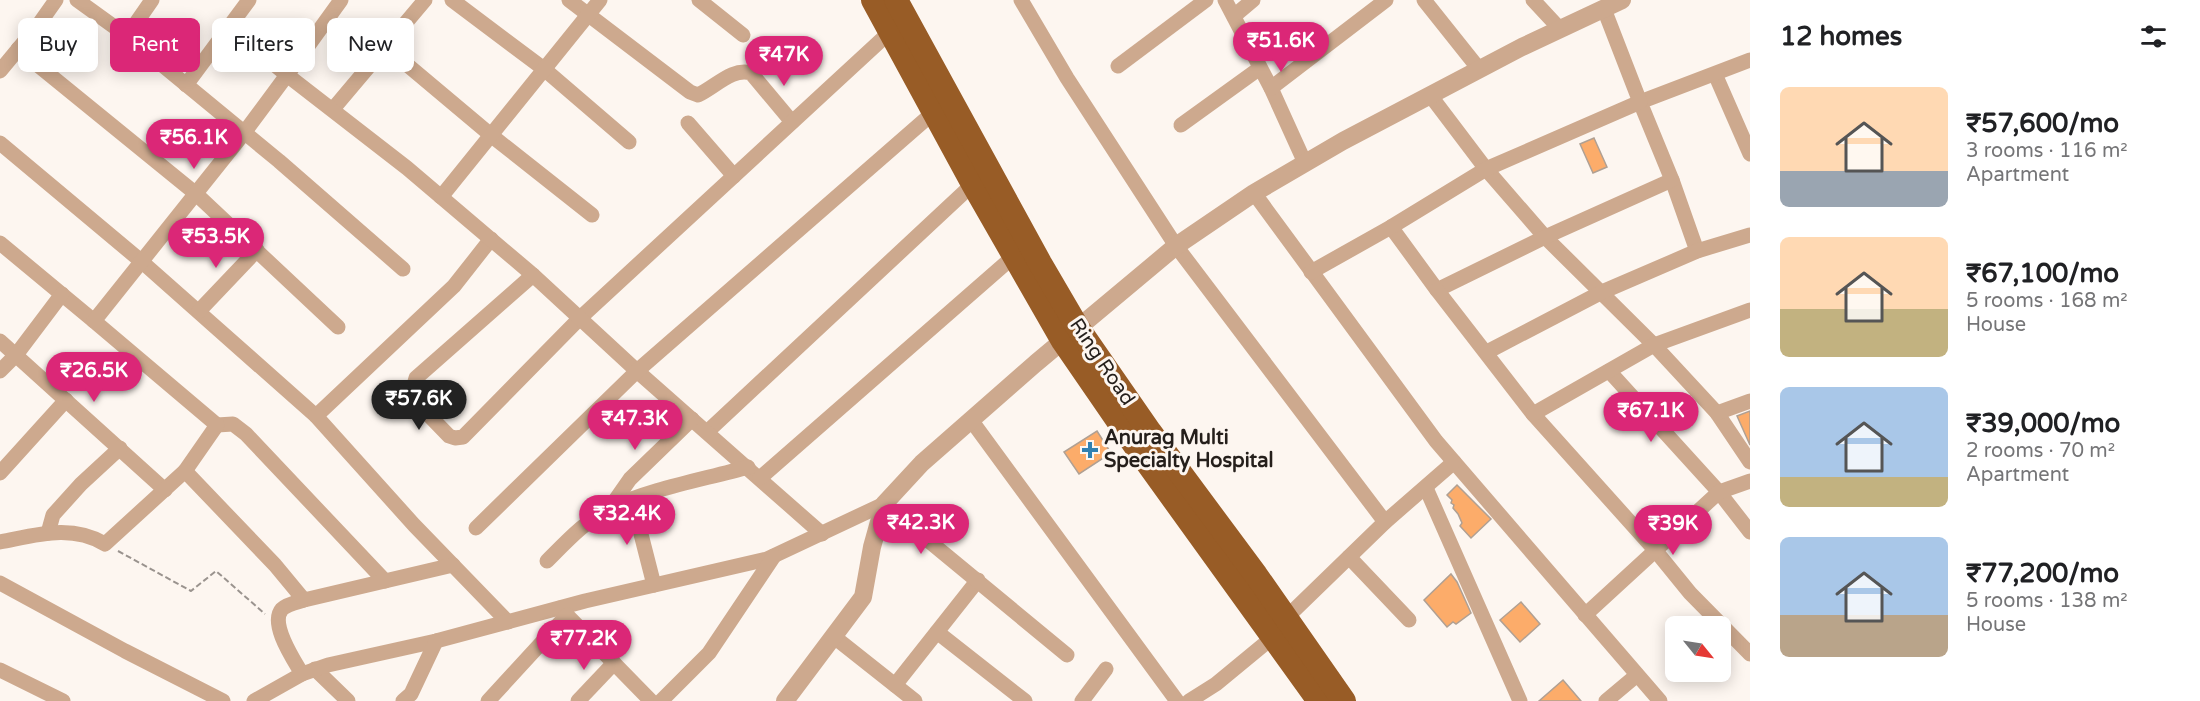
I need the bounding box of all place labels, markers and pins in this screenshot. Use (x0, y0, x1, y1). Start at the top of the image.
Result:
pin: ₹51.6K (1232, 22, 1330, 73)
pin: ₹47K (748, 36, 820, 87)
pin: ₹56.1K (145, 119, 243, 170)
pin: ₹53.5K (167, 218, 265, 269)
pin: ₹26.5K (45, 352, 143, 403)
pin: ₹57.6K (370, 380, 468, 431)
pin: ₹67.1K (1602, 392, 1700, 443)
pin: ₹47.3K (586, 400, 684, 451)
place label: Anurag Multi Specialty Hospital (1104, 426, 1273, 473)
marker: Anurag Multi Specialty Hospital (1081, 441, 1099, 459)
pin: ₹32.4K (578, 495, 676, 546)
pin: ₹42.3K (872, 504, 970, 555)
pin: ₹39K (1637, 505, 1709, 556)
pin: ₹77.2K (535, 620, 633, 671)

